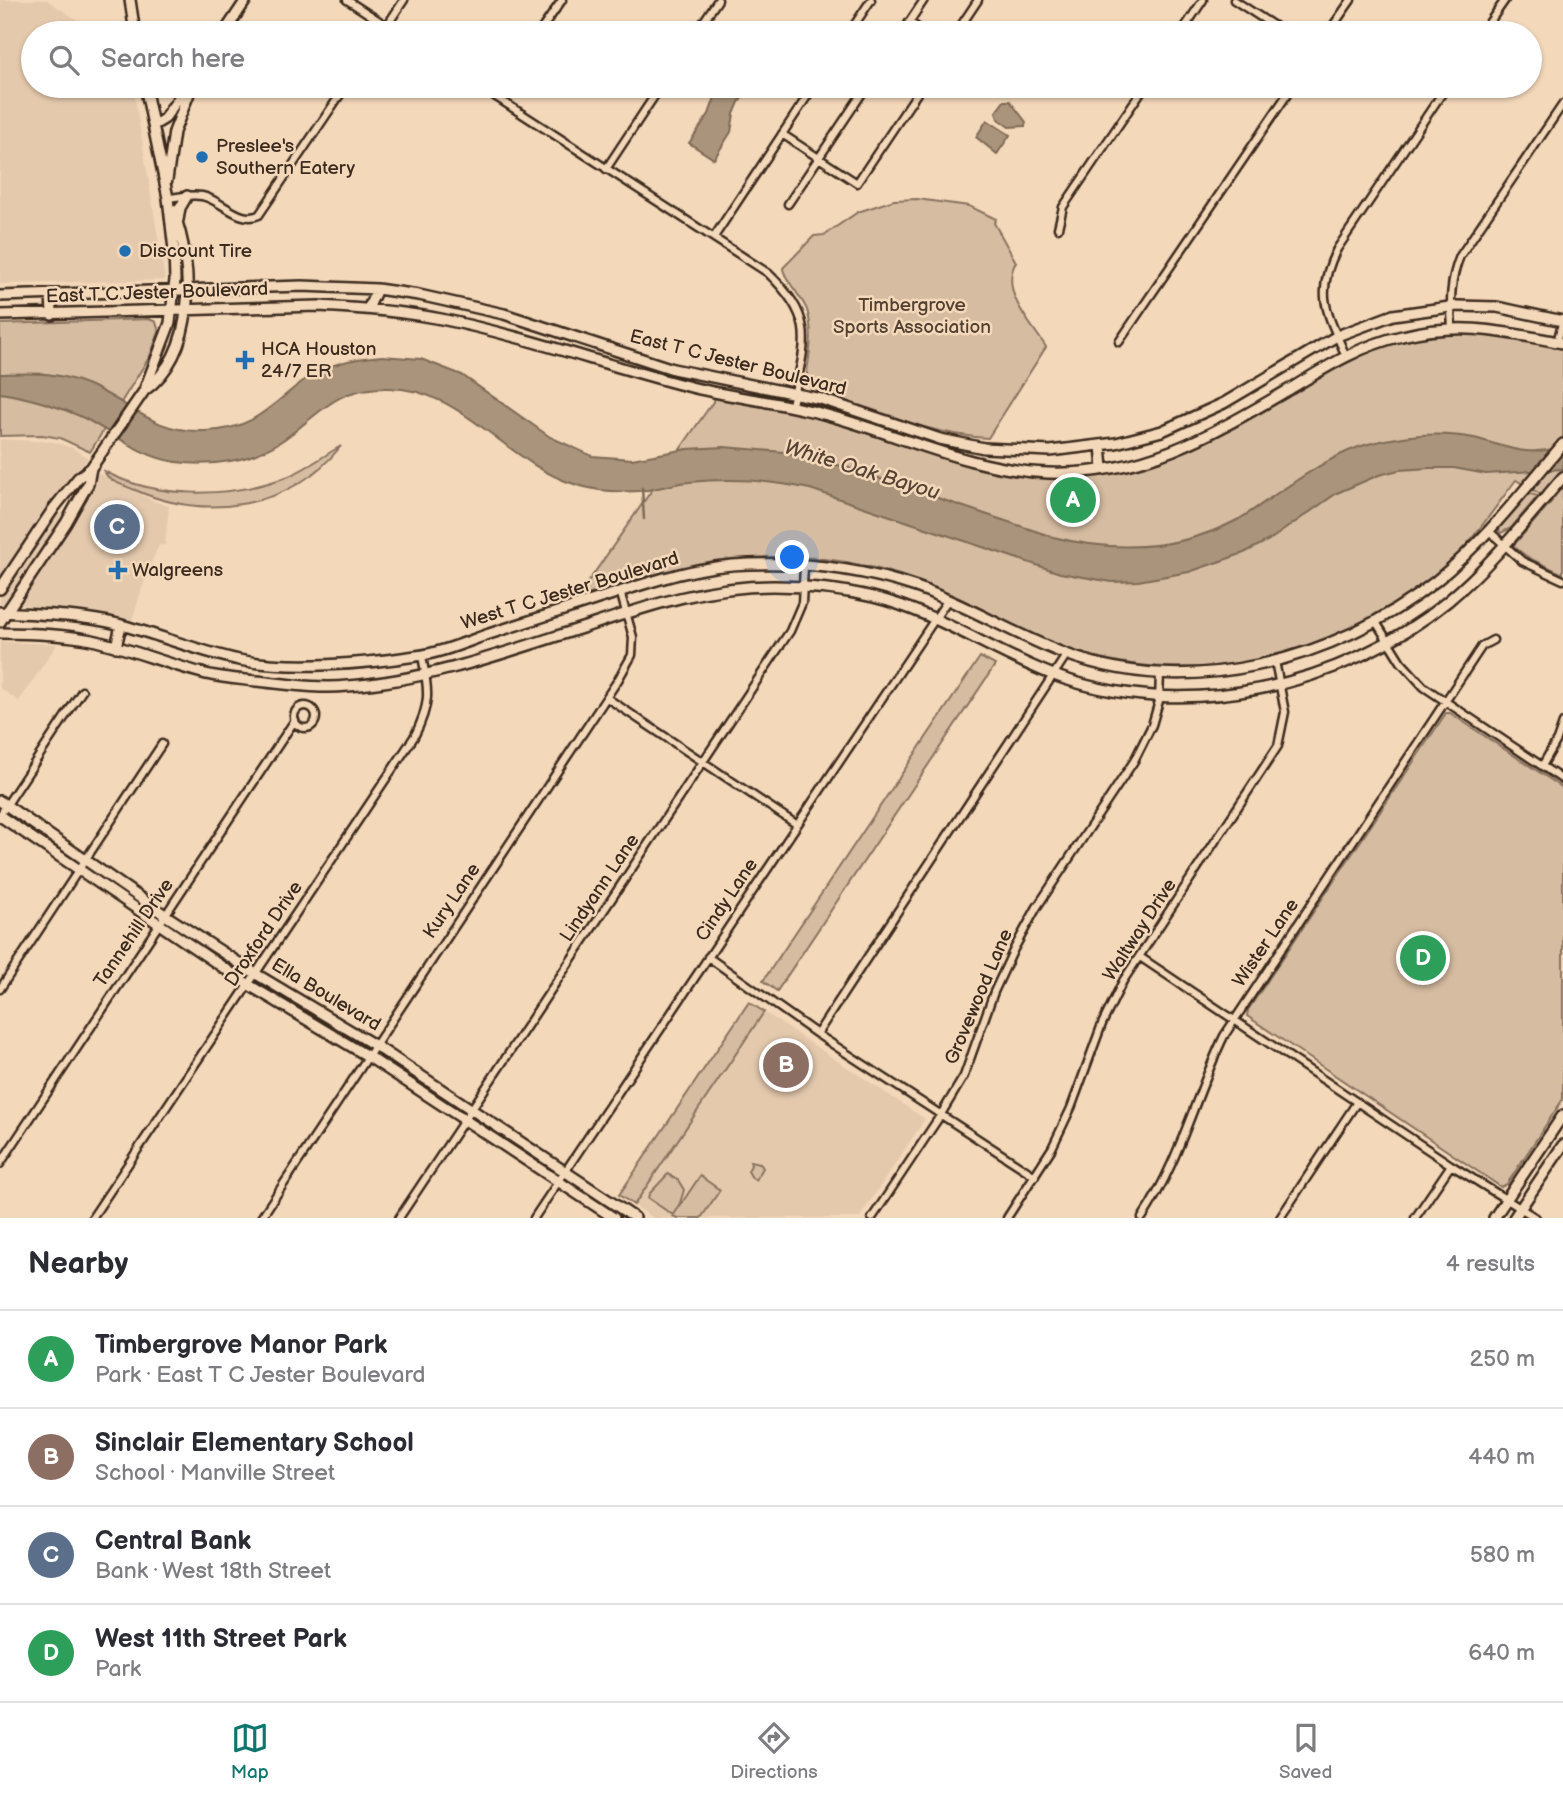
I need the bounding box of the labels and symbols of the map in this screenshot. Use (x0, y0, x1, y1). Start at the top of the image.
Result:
place label: Preslee's Southern Eatery (216, 135, 356, 180)
marker: Preslee's Southern Eatery (194, 149, 210, 165)
place label: Discount Tire (139, 240, 252, 263)
marker: Discount Tire (117, 243, 133, 259)
street label: East T C Jester Boulevard (45, 278, 269, 308)
park label: Timbergrove Sports Association (833, 294, 991, 339)
street label: East T C Jester Boulevard (627, 325, 849, 401)
place label: HCA Houston 24/7 ER (261, 338, 376, 383)
marker: HCA Houston 24/7 ER (235, 350, 255, 370)
water label: White Oak Bayou (781, 434, 943, 506)
pin: A (1050, 474, 1096, 526)
pin: C (94, 501, 140, 553)
your location (775, 540, 809, 574)
street label: West T C Jester Boulevard (458, 547, 682, 635)
place label: Walgreens (132, 559, 223, 582)
marker: Walgreens (110, 562, 126, 578)
street label: Lindyann Lane (555, 830, 645, 946)
street label: Cindy Lane (691, 854, 763, 946)
street label: Kury Lane (418, 859, 486, 943)
street label: Tannehill Drive (89, 874, 179, 992)
street label: Waltway Drive (1098, 874, 1182, 986)
street label: Droxford Drive (220, 877, 308, 991)
street label: Wister Lane (1228, 894, 1304, 992)
street label: Grovewood Lane (940, 926, 1018, 1068)
pin: D (1400, 932, 1446, 984)
street label: Ella Boulevard (267, 953, 385, 1037)
pin: B (763, 1039, 809, 1091)

